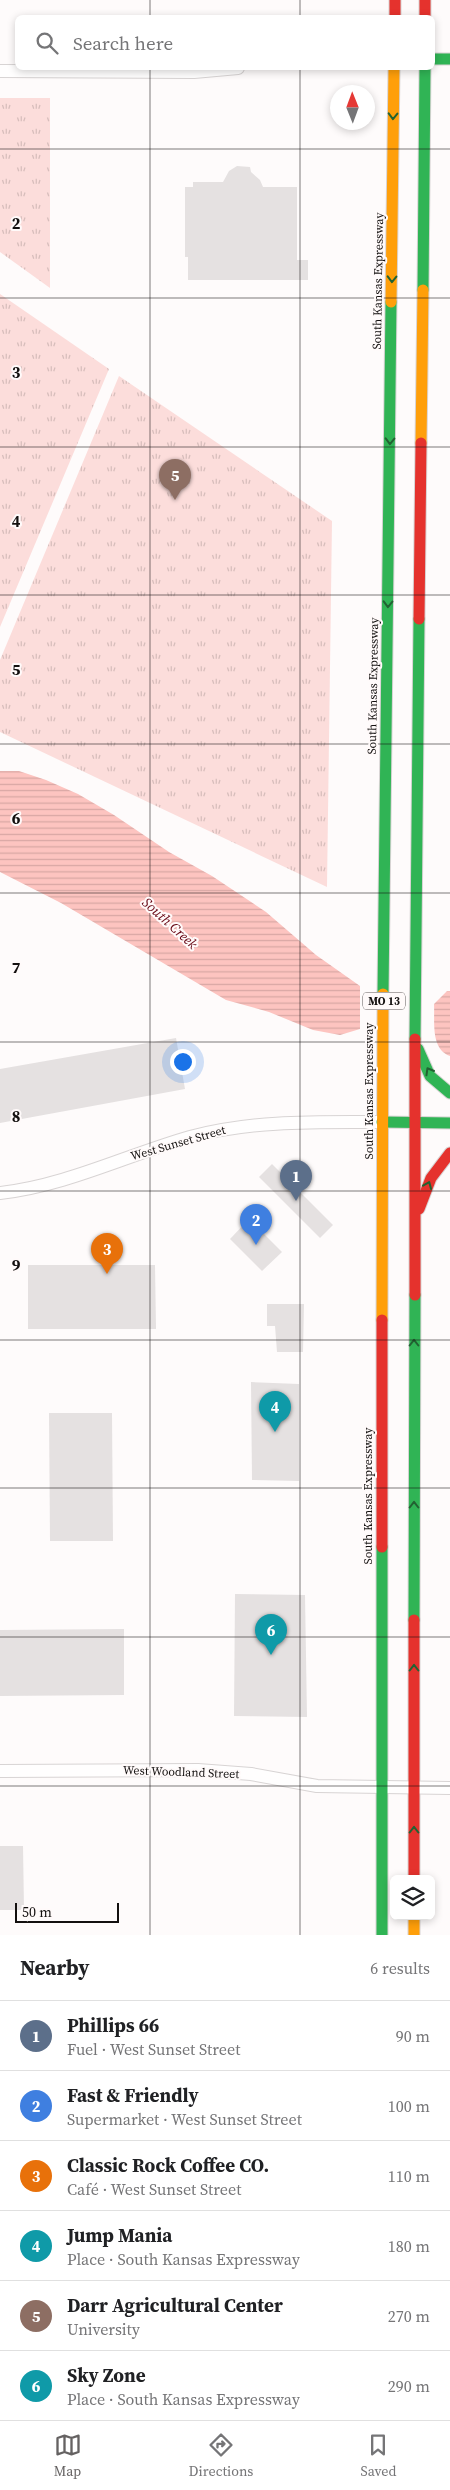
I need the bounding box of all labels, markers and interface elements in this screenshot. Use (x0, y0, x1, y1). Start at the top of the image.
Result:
search box (15, 15, 435, 70)
icon: search (33, 29, 61, 57)
text: Search here (73, 30, 173, 56)
north arrow (330, 85, 375, 130)
one-way arrow (388, 112, 399, 120)
text: 2 (12, 212, 21, 234)
street label: South Kansas Expressway (369, 212, 387, 350)
one-way arrow (387, 275, 397, 283)
text: 3 (12, 361, 21, 383)
one-way arrow (385, 438, 395, 445)
pin: 5 (159, 459, 191, 500)
text: 4 (12, 510, 21, 532)
one-way arrow (383, 600, 393, 608)
street label: South Kansas Expressway (364, 617, 382, 755)
text: 5 (12, 658, 21, 680)
text: 6 (12, 807, 21, 829)
water label: South Creek (138, 893, 202, 954)
text: 7 (12, 956, 21, 978)
road number: MO 13 (363, 992, 405, 1009)
street label: South Kansas Expressway (361, 1022, 377, 1159)
your location (170, 1049, 196, 1075)
one-way arrow (425, 1067, 435, 1076)
text: 8 (12, 1105, 20, 1127)
street label: West Sunset Street (129, 1122, 227, 1164)
pin: 1 (280, 1160, 312, 1201)
one-way arrow (422, 1181, 433, 1190)
pin: 2 (240, 1204, 272, 1245)
pin: 3 (91, 1233, 123, 1274)
text: 9 (12, 1254, 21, 1276)
one-way arrow (409, 1338, 419, 1346)
pin: 4 (259, 1391, 291, 1432)
street label: South Kansas Expressway (360, 1427, 376, 1564)
one-way arrow (409, 1501, 419, 1508)
pin: 6 (255, 1614, 287, 1655)
one-way arrow (409, 1663, 419, 1671)
street label: West Woodland Street (123, 1762, 240, 1782)
one-way arrow (409, 1826, 419, 1834)
map controls (390, 1875, 435, 1920)
button: layers (390, 1875, 435, 1920)
scale bar (15, 1900, 119, 1923)
text: 50 m (22, 1902, 52, 1922)
text: Nearby (20, 1953, 90, 1982)
text: 6 results (370, 1957, 430, 1979)
text: Phillips 66 (67, 2012, 159, 2038)
text: 1 (32, 2025, 40, 2047)
text: 90 m (396, 2025, 430, 2047)
text: Fuel · West Sunset Street (67, 2038, 240, 2060)
text: Fast & Friendly (67, 2082, 199, 2108)
text: 2 (32, 2095, 40, 2117)
text: 100 m (388, 2095, 430, 2117)
text: Supermarket · West Sunset Street (67, 2108, 302, 2130)
text: Classic Rock Coffee CO. (67, 2152, 269, 2178)
text: 3 (32, 2165, 40, 2187)
text: 110 m (388, 2165, 430, 2187)
text: Café · West Sunset Street (67, 2178, 241, 2200)
text: Jump Mania (67, 2222, 172, 2248)
text: 4 (32, 2235, 40, 2257)
text: 180 m (388, 2235, 430, 2257)
text: Place · South Kansas Expressway (67, 2248, 300, 2270)
text: Darr Agricultural Center (67, 2292, 283, 2318)
text: 5 (32, 2305, 40, 2327)
text: 270 m (388, 2305, 430, 2327)
text: University (67, 2318, 140, 2340)
text: Sky Zone (67, 2362, 146, 2388)
text: 6 (32, 2375, 40, 2397)
text: 290 m (388, 2375, 430, 2397)
text: Place · South Kansas Expressway (67, 2388, 300, 2410)
tab: Map (54, 2431, 82, 2481)
tab: Directions (189, 2431, 253, 2481)
tab: Saved (361, 2431, 396, 2481)

